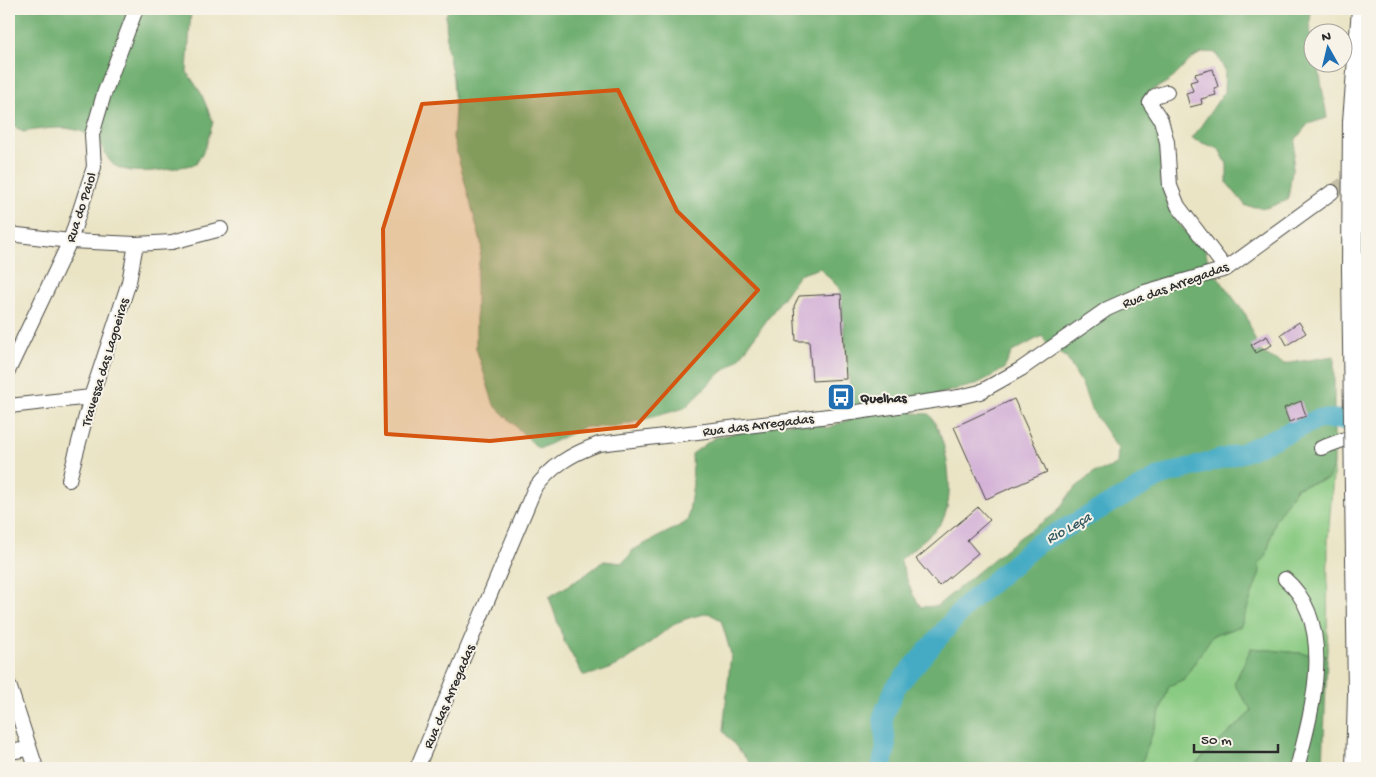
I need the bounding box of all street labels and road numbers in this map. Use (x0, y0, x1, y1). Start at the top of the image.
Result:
street label: Rua do Paiol (63, 171, 102, 245)
street label: Rua das Arregadas (1120, 259, 1232, 313)
street label: Travessa das Lagoeiras (78, 296, 134, 430)
street label: Rua das Arregadas (702, 411, 816, 442)
street label: Rua das Arregadas (421, 641, 480, 752)

